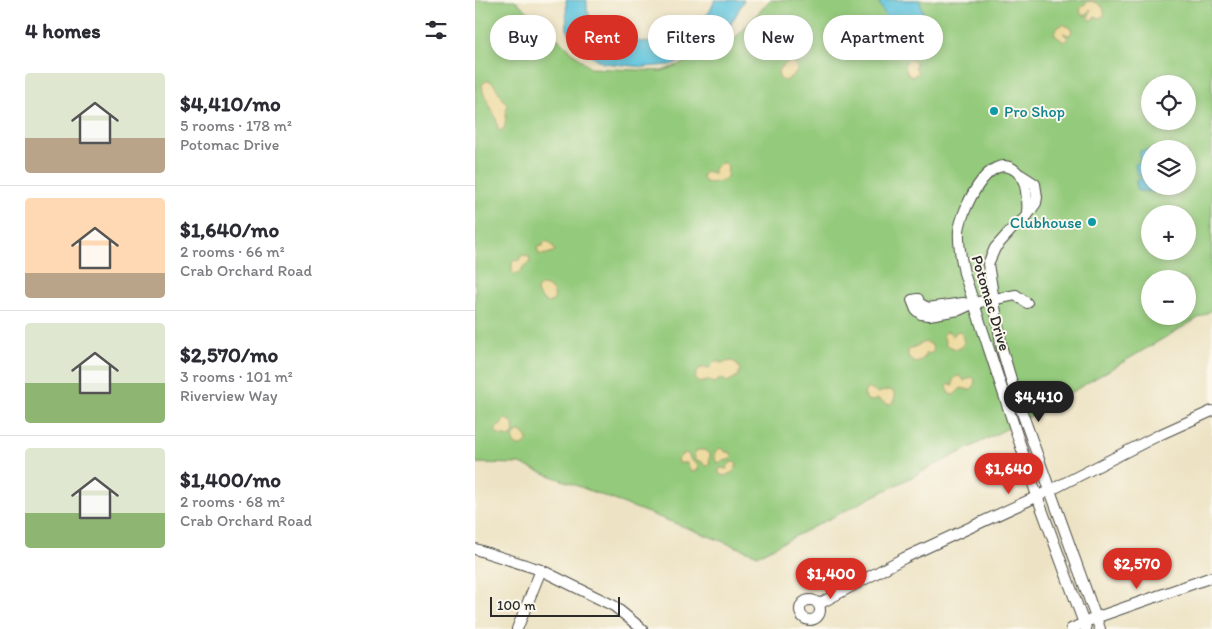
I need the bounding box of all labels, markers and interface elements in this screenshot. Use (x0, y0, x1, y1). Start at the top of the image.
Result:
chip: Buy (490, 15, 556, 60)
chip: Rent (566, 15, 638, 60)
chip: Filters (648, 15, 734, 60)
chip: New (744, 15, 813, 60)
chip: Apartment (823, 15, 943, 60)
icon: filters (422, 16, 450, 44)
text: 4 homes (25, 18, 101, 43)
map controls (1141, 75, 1196, 325)
button: locate (1141, 75, 1196, 130)
text: $4,410/mo (180, 91, 281, 116)
icon: home (65, 93, 125, 153)
place label: Pro Shop (1004, 102, 1065, 121)
marker: Pro Shop (988, 105, 1000, 117)
text: 5 rooms · 178 m² (180, 116, 292, 135)
text: Potomac Drive (180, 135, 279, 154)
button: layers (1141, 140, 1196, 195)
button: + (1141, 205, 1196, 260)
place label: Clubhouse (1010, 213, 1082, 232)
marker: Clubhouse (1086, 216, 1098, 228)
text: $1,640/mo (180, 217, 279, 242)
icon: home (65, 218, 125, 278)
text: 2 rooms · 66 m² (180, 242, 285, 261)
street label: Potomac Drive (967, 253, 1015, 353)
text: Crab Orchard Road (180, 261, 312, 280)
button: − (1141, 270, 1196, 325)
text: $2,570/mo (180, 342, 278, 367)
icon: home (65, 343, 125, 403)
text: 3 rooms · 101 m² (180, 367, 293, 386)
pin: $4,410 (998, 380, 1080, 423)
text: Riverview Way (180, 386, 277, 405)
text: $4,410 (1015, 387, 1063, 406)
pin: $1,640 (968, 452, 1050, 495)
text: $1,640 (985, 459, 1033, 478)
text: $1,400/mo (180, 467, 281, 492)
icon: home (65, 468, 125, 528)
text: 2 rooms · 68 m² (180, 492, 285, 511)
text: Crab Orchard Road (180, 511, 312, 530)
pin: $2,570 (1096, 548, 1178, 590)
text: $2,570 (1114, 554, 1160, 573)
pin: $1,400 (790, 558, 872, 600)
text: $1,400 (807, 564, 855, 583)
scale bar (490, 594, 620, 617)
text: 100 m (497, 597, 536, 614)

